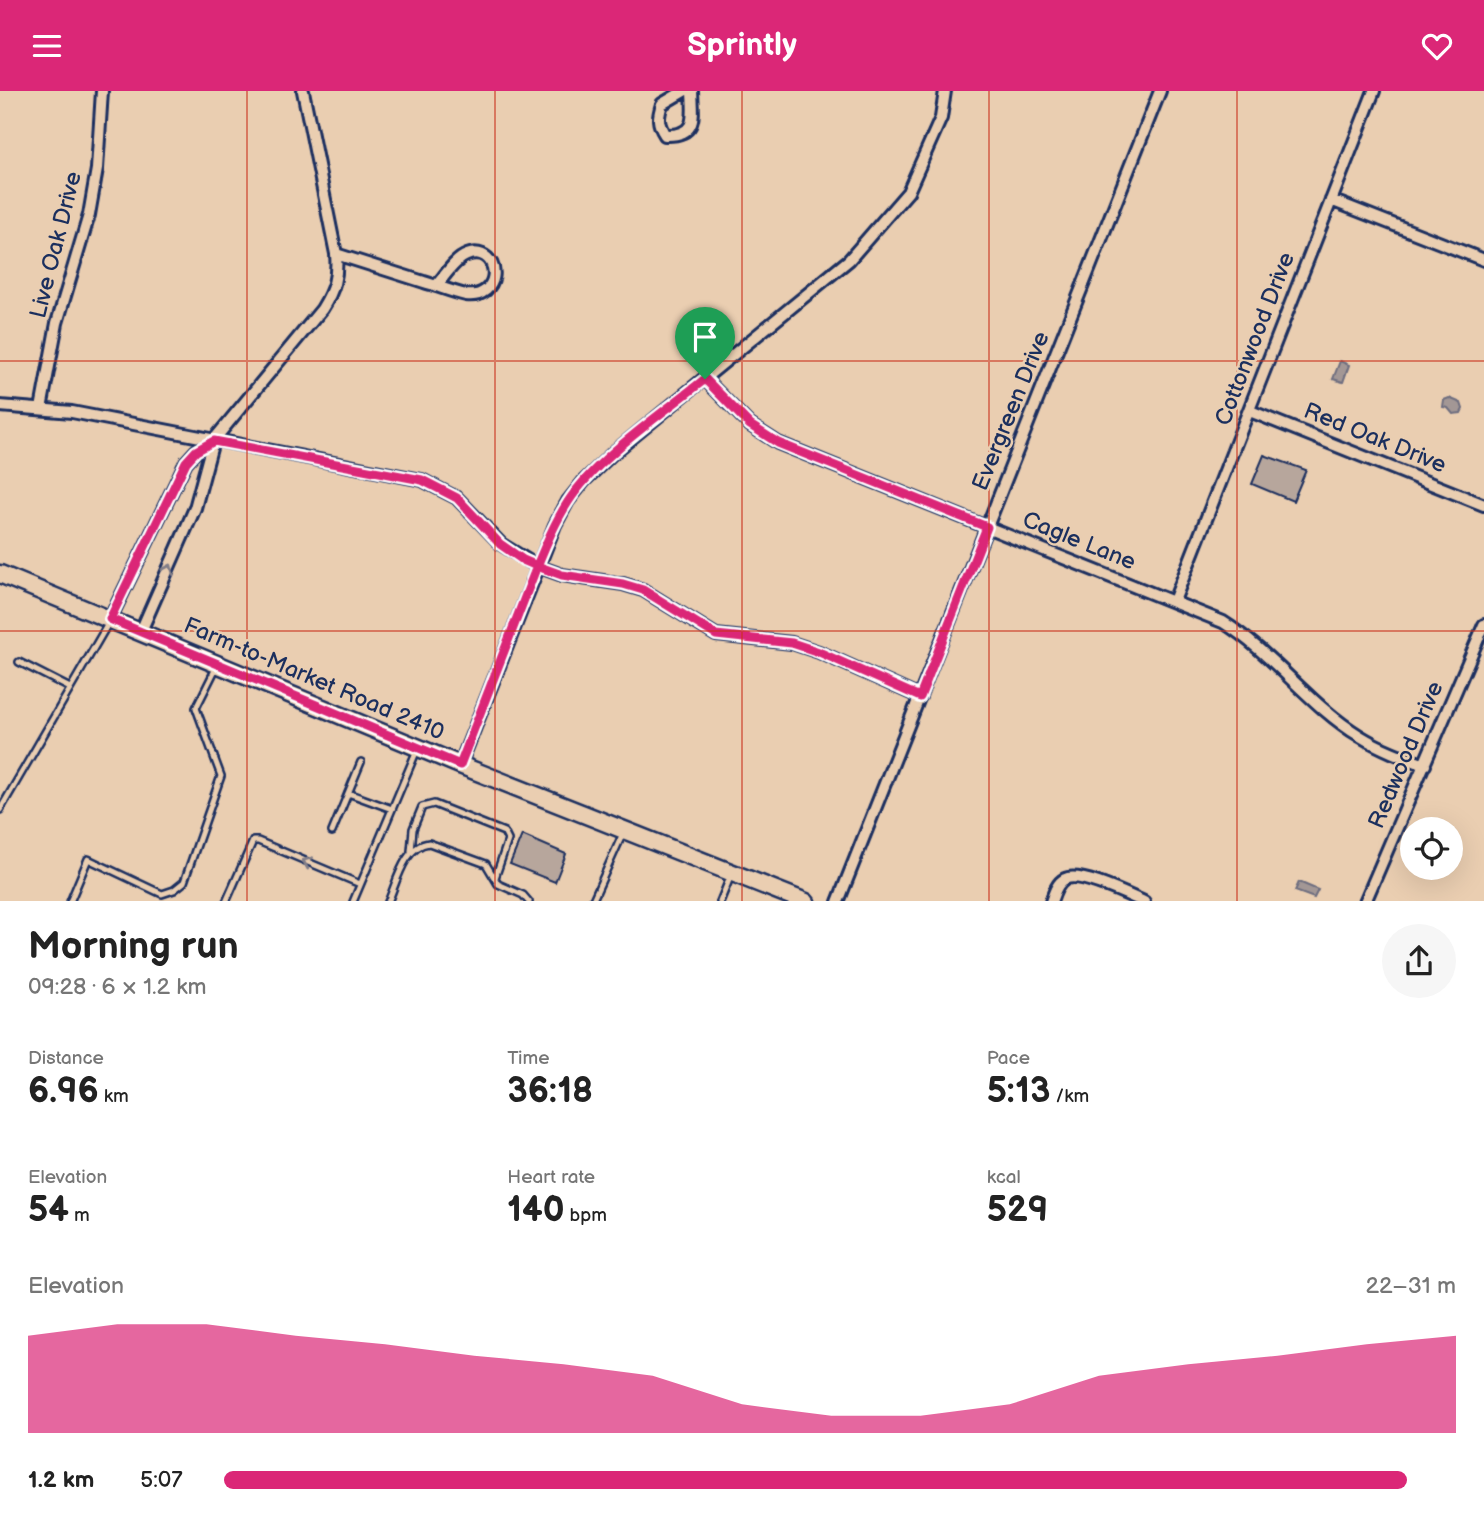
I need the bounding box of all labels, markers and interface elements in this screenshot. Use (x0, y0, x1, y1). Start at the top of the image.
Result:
text: Sprintly (687, 26, 797, 65)
icon: menu (28, 27, 66, 65)
icon: heart (1418, 27, 1456, 65)
street label: Live Oak Drive (24, 169, 88, 321)
street label: Cottonwood Drive (1209, 248, 1301, 430)
pin (675, 307, 735, 379)
icon: arrive (686, 318, 724, 356)
street label: Evergreen Drive (966, 327, 1056, 495)
street label: Red Oak Drive (1300, 397, 1450, 479)
street label: Cagle Lane (1018, 506, 1140, 576)
one-way arrow (161, 563, 175, 576)
street label: Farm-to-Market Road 2410 (180, 611, 448, 747)
street label: Redwood Drive (1362, 677, 1450, 833)
map controls (1400, 817, 1463, 880)
button: locate (1400, 817, 1463, 880)
one-way arrow (302, 856, 314, 870)
text: Morning run (28, 924, 239, 969)
button: share (1382, 924, 1456, 998)
text: 09:28 · 6 × 1.2 km (28, 973, 207, 1001)
text: Distance (28, 1047, 104, 1070)
text: Time (507, 1047, 549, 1070)
text: Pace (987, 1047, 1030, 1070)
text: 6.96 (28, 1070, 99, 1113)
text: 36:18 (507, 1070, 593, 1113)
text: 5:13 (987, 1070, 1050, 1113)
text: km (99, 1085, 129, 1108)
text: /km (1050, 1085, 1089, 1108)
text: Elevation (28, 1166, 107, 1189)
text: Heart rate (507, 1166, 595, 1189)
text: kcal (987, 1166, 1021, 1189)
text: 54 (28, 1189, 69, 1232)
text: 140 (507, 1189, 564, 1232)
text: 529 (987, 1189, 1048, 1232)
text: m (69, 1204, 90, 1227)
text: bpm (564, 1204, 607, 1227)
text: Elevation (28, 1272, 124, 1300)
text: 22–31 m (1365, 1272, 1456, 1300)
text: 1.2 km (28, 1466, 94, 1494)
text: 5:07 (140, 1466, 183, 1494)

